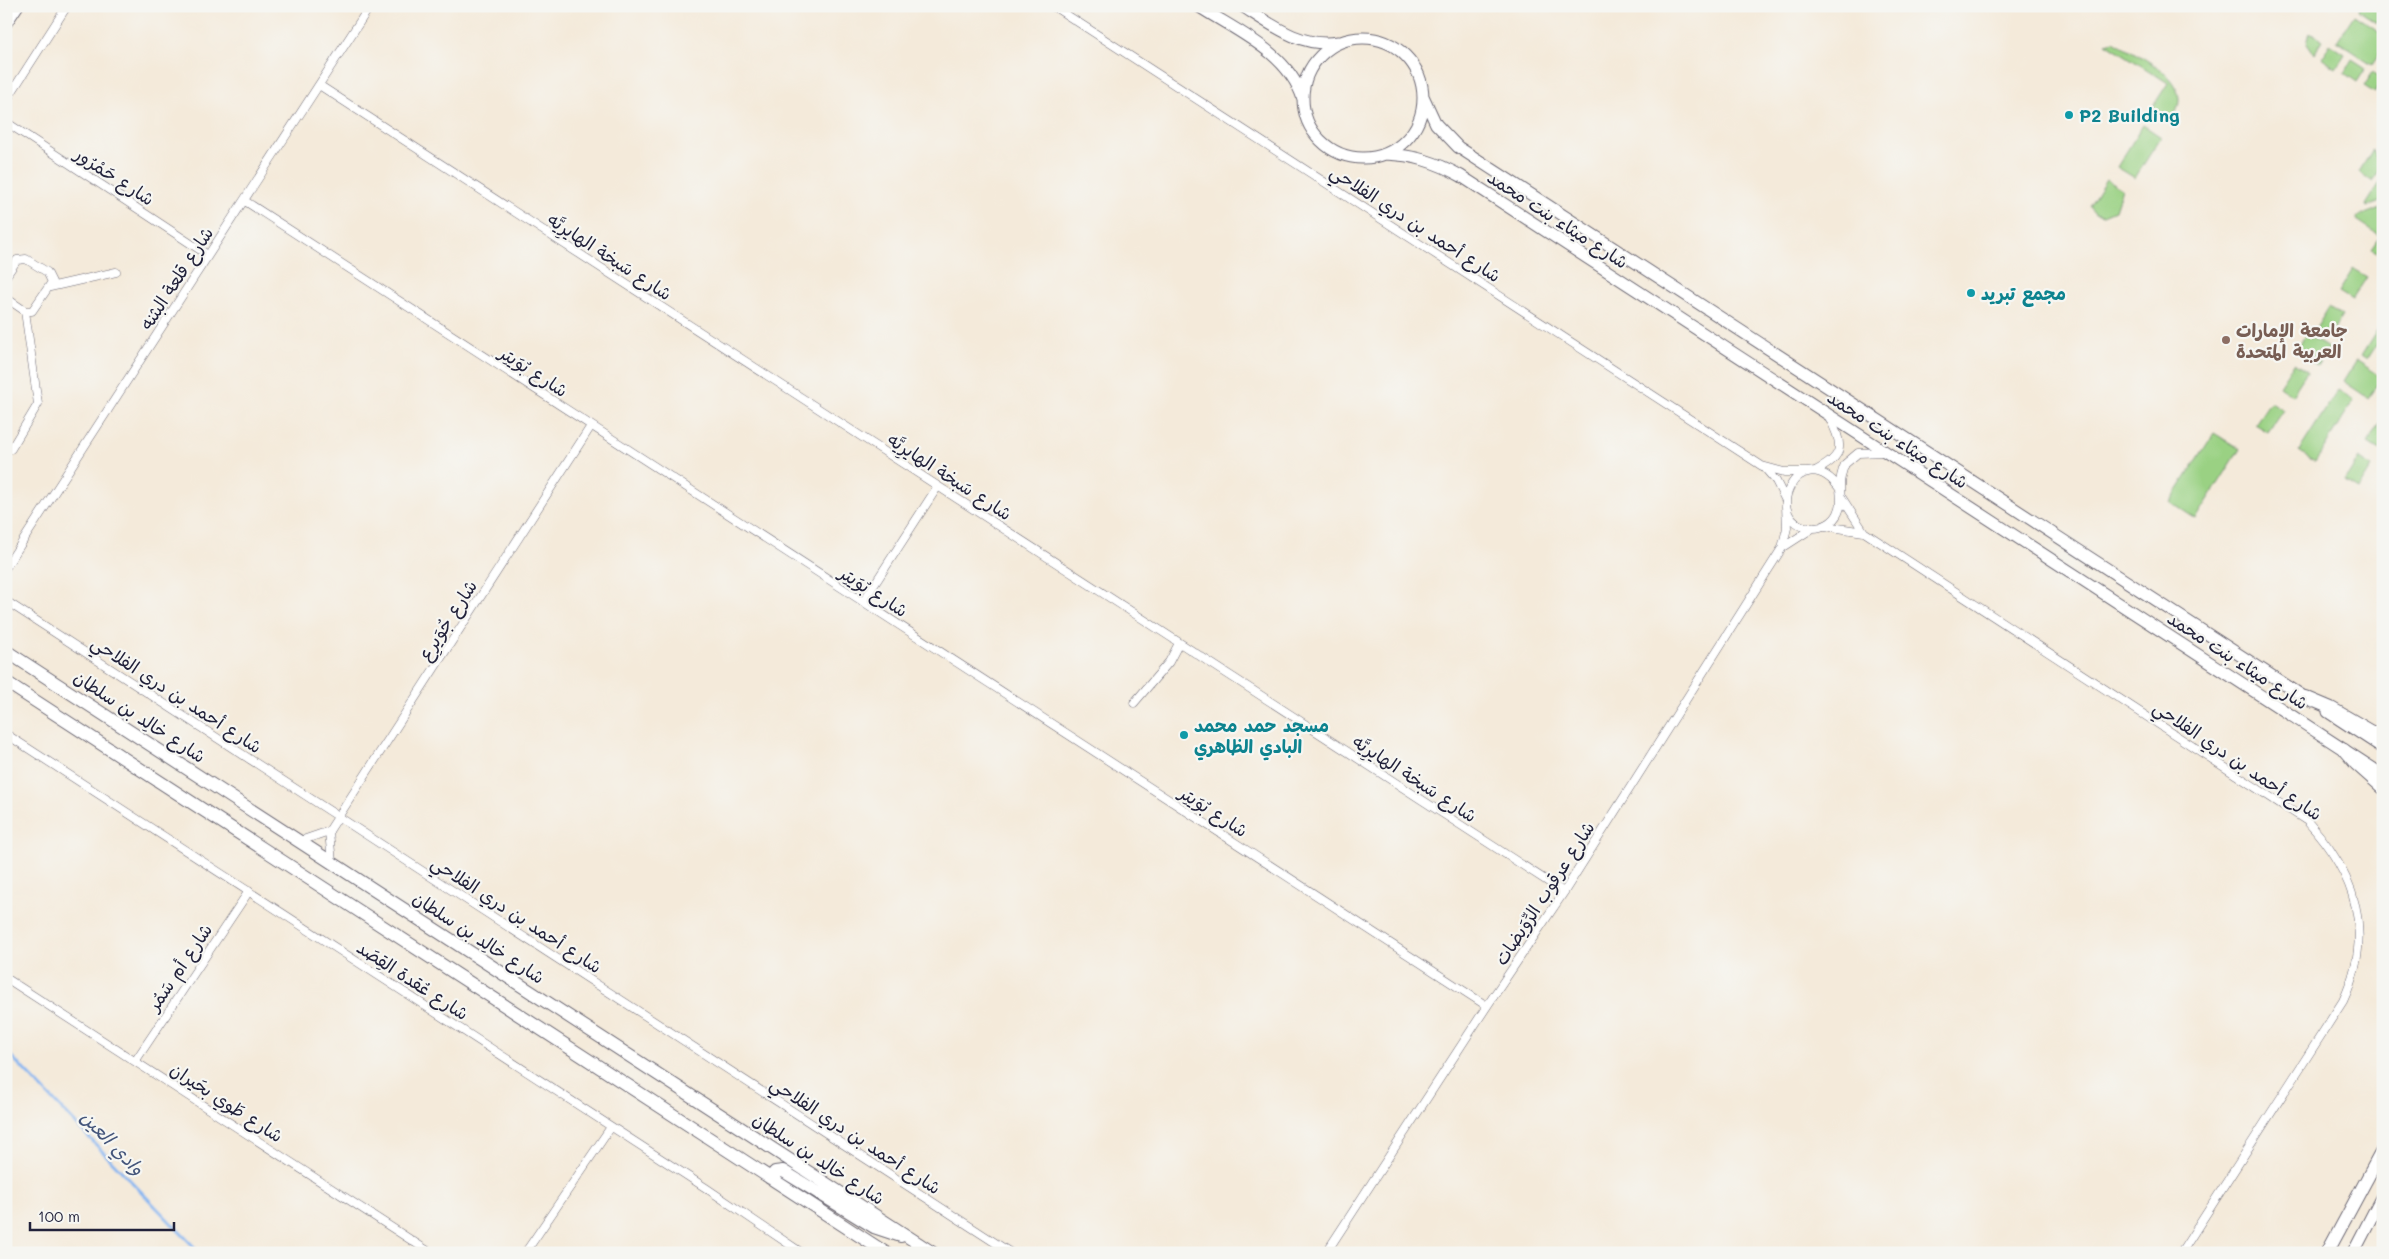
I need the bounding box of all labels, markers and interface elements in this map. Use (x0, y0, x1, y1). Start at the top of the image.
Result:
place label: P2 Building (2079, 103, 2180, 127)
marker: P2 Building (2063, 109, 2075, 121)
street label: شارع حَمْرُور (68, 140, 159, 211)
street label: شارع أحمد بن دري الفلاحي (1323, 159, 1506, 291)
street label: شارع ميثاء بنت محمد (1482, 164, 1633, 274)
street label: شارع سَبخة الهايرِيَّه (542, 207, 677, 307)
street label: شارع قلعة البثنه (134, 222, 219, 335)
place label: مجمع تبريد (1981, 281, 2066, 307)
marker: مجمع تبريد (1965, 287, 1977, 299)
place label: جامعة الإمارات العربية المتحدة (2236, 318, 2348, 363)
marker: جامعة الإمارات العربية المتحدة (2220, 334, 2232, 346)
street label: شارع بُوَيتِر (493, 339, 573, 403)
street label: شارع ميثاء بنت محمد (1822, 384, 1973, 494)
street label: شارع سَبخة الهايرِيَّه (882, 427, 1017, 527)
street label: شارع بُوَيتِر (833, 559, 913, 623)
street label: شارع جُوَيرِع (412, 575, 483, 666)
street label: شارع ميثاء بنت محمد (2162, 605, 2313, 715)
street label: شارع أحمد بن دري الفلاحي (84, 630, 267, 762)
street label: شارع خالِد بن سلطان (69, 664, 211, 768)
street label: شارع أحمد بن دري الفلاحي (2146, 694, 2327, 830)
place label: مسجد حمد محمد البادي الظاهري (1194, 713, 1329, 761)
marker: مسجد حمد محمد البادي الظاهري (1178, 729, 1190, 741)
street label: شارع سَبخة الهايرِيَّه (1347, 729, 1482, 829)
street label: شارع بُوَيتِر (1173, 779, 1253, 843)
street label: شارع عرقوب الرِّوَيضات (1489, 817, 1600, 970)
street label: شارع أحمد بن دري الفلاحي (424, 850, 607, 982)
street label: شارع خالِد بن سلطان (408, 885, 550, 989)
street label: شارع أم سَمُر (140, 919, 220, 1019)
street label: شارع عُقدة القِصَد (352, 935, 473, 1026)
street label: شارع طَوي بحَيران (165, 1057, 288, 1149)
street label: شارع أحمد بن دري الفلاحي (763, 1071, 946, 1203)
water label: وادي العين (74, 1104, 150, 1182)
street label: شارع خالِد بن سلطان (748, 1106, 890, 1210)
scale bar (30, 1199, 174, 1231)
text: 100 m (38, 1206, 80, 1226)

